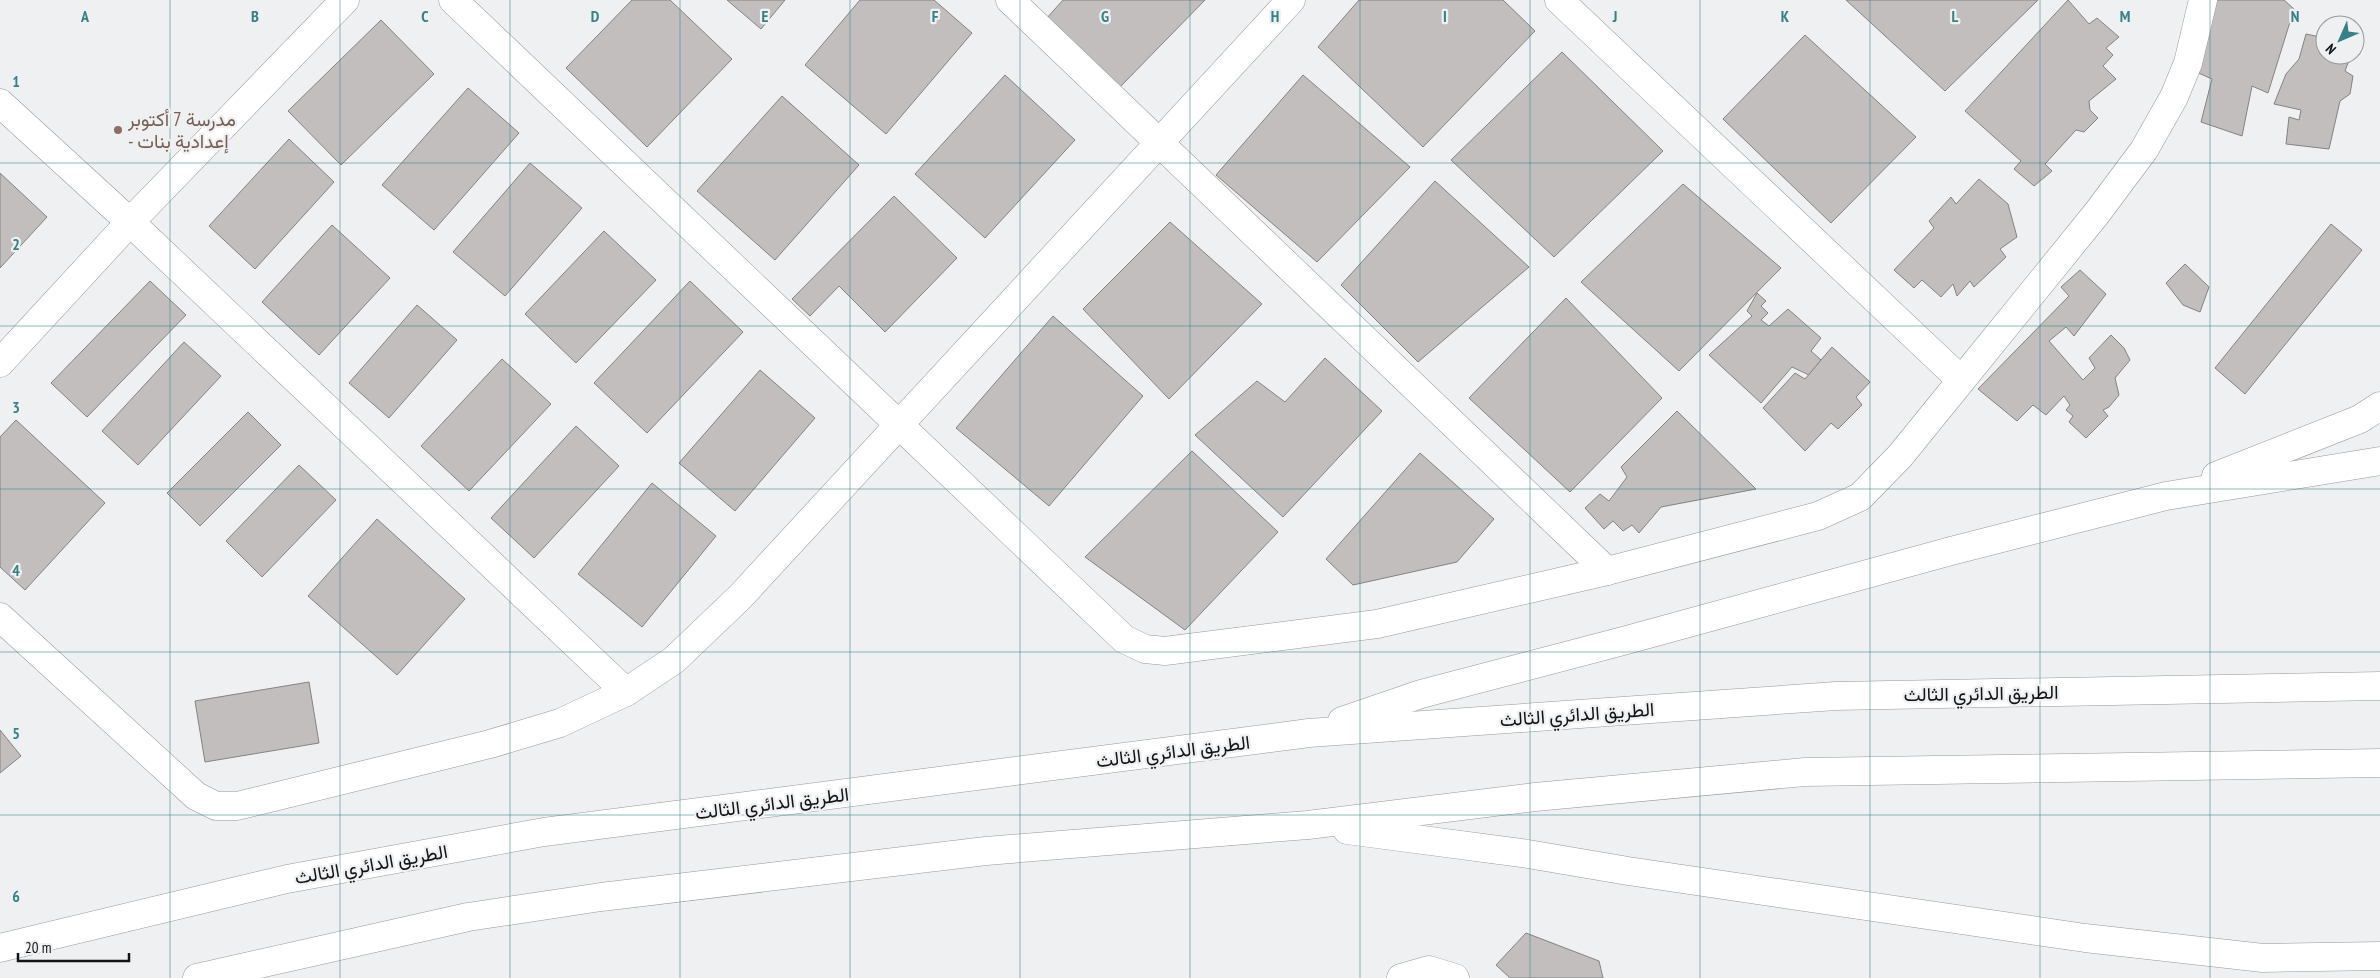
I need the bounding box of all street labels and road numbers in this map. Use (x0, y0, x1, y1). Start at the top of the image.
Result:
street label: الطريق الدائري الثالث (1903, 680, 2059, 710)
street label: الطريق الدائري الثالث (1499, 697, 1655, 735)
street label: الطريق الدائري الثالث (1095, 730, 1252, 776)
street label: الطريق الدائري الثالث (694, 782, 851, 828)
street label: الطريق الدائري الثالث (293, 839, 450, 893)

